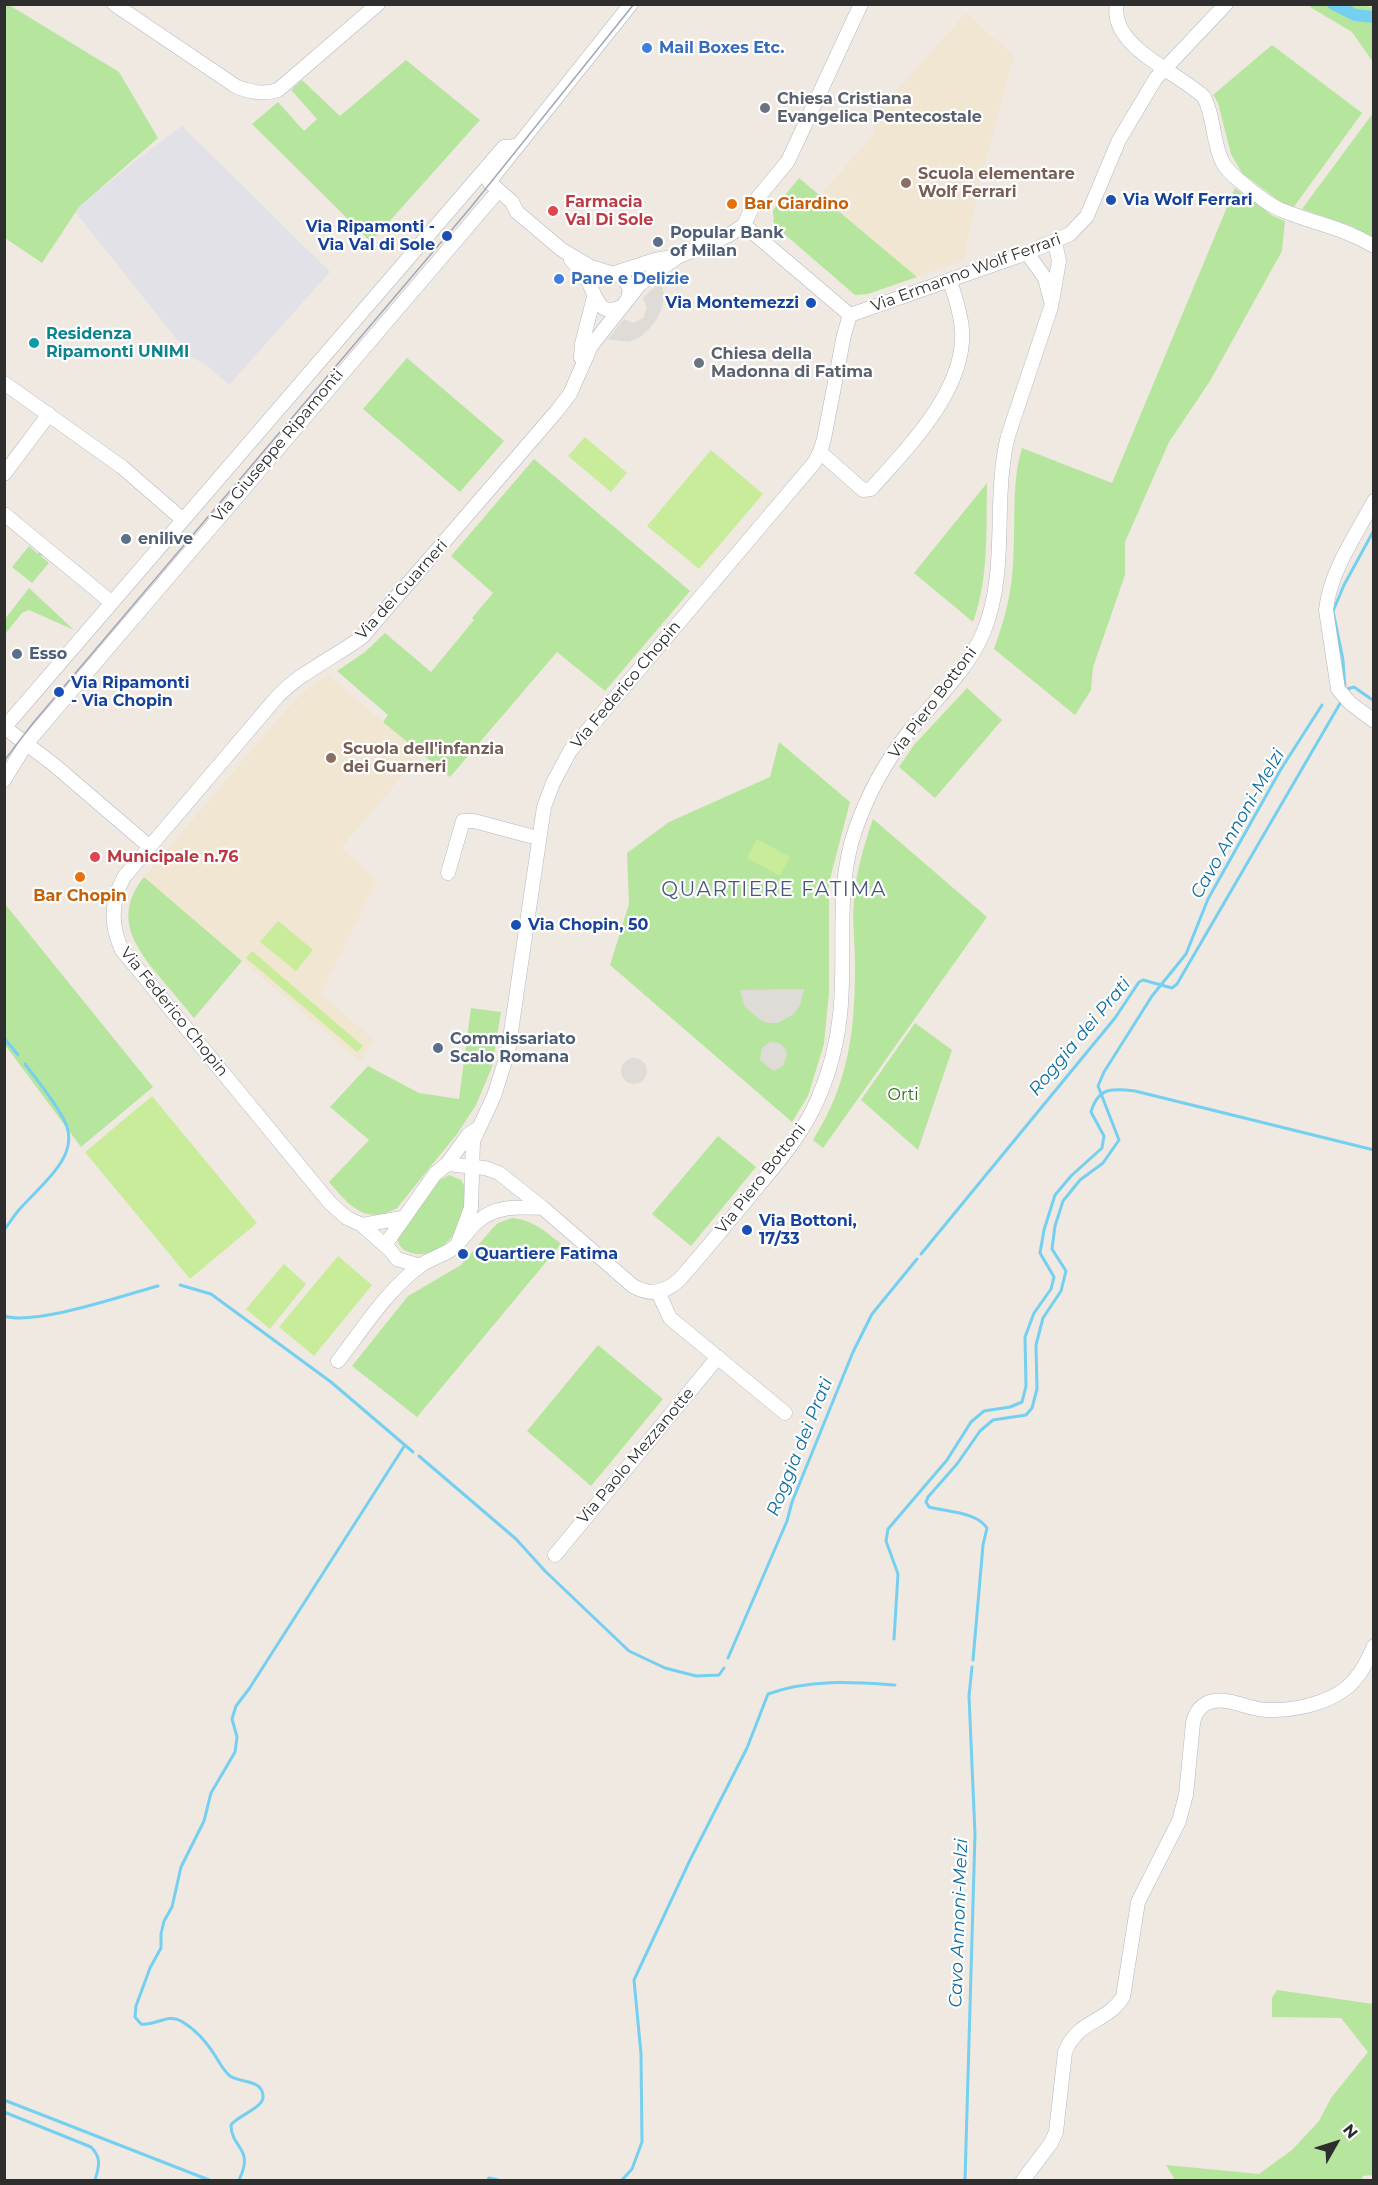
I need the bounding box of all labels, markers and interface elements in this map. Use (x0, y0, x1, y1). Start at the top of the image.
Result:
place label: Mail Boxes Etc. (659, 38, 784, 58)
marker: Mail Boxes Etc. (640, 41, 654, 55)
place label: Chiesa Cristiana Evangelica Pentecostale (777, 89, 982, 127)
marker: Chiesa Cristiana Evangelica Pentecostale (758, 101, 772, 115)
place label: Scuola elementare Wolf Ferrari (918, 164, 1075, 202)
marker: Scuola elementare Wolf Ferrari (899, 176, 913, 190)
place label: Via Wolf Ferrari (1123, 190, 1253, 210)
place label: Farmacia Val Di Sole (565, 192, 653, 230)
marker: Via Wolf Ferrari (1104, 193, 1118, 207)
place label: Bar Giardino (744, 194, 849, 214)
marker: Bar Giardino (725, 197, 739, 211)
marker: Farmacia Val Di Sole (546, 204, 560, 218)
place label: Via Ripamonti - Via Val di Sole (306, 217, 435, 255)
place label: Popular Bank of Milan (670, 223, 784, 261)
marker: Via Ripamonti - Via Val di Sole (440, 229, 454, 243)
street label: Via Ermanno Wolf Ferrari (868, 230, 1064, 316)
marker: Popular Bank of Milan (651, 235, 665, 249)
place label: Pane e Delizie (571, 269, 689, 289)
marker: Pane e Delizie (552, 272, 566, 286)
place label: Via Montemezzi (665, 293, 799, 313)
marker: Via Montemezzi (804, 296, 818, 310)
place label: Residenza Ripamonti UNIMI (46, 324, 189, 362)
marker: Residenza Ripamonti UNIMI (27, 336, 41, 350)
place label: Chiesa della Madonna di Fatima (711, 344, 873, 382)
marker: Chiesa della Madonna di Fatima (692, 356, 706, 370)
street label: Via Giuseppe Ripamonti (208, 366, 348, 526)
place label: enilive (138, 529, 193, 549)
marker: enilive (119, 532, 133, 546)
street label: Via dei Guarneri (352, 536, 452, 644)
street label: Via Federico Chopin (567, 617, 685, 753)
place label: Esso (29, 644, 67, 664)
street label: Via Piero Bottoni (885, 644, 981, 762)
marker: Esso (10, 647, 24, 661)
place label: Via Ripamonti - Via Chopin (71, 673, 190, 711)
marker: Via Ripamonti - Via Chopin (52, 685, 66, 699)
place label: Scuola dell'infanzia dei Guarneri (343, 739, 504, 777)
water label: Cavo Annoni-Melzi (1186, 745, 1290, 903)
marker: Scuola dell'infanzia dei Guarneri (324, 751, 338, 765)
place label: Municipale n.76 (107, 847, 238, 867)
marker: Municipale n.76 (88, 850, 102, 864)
marker: Bar Chopin (73, 870, 87, 884)
district label: QUARTIERE FATIMA (661, 878, 887, 902)
place label: Bar Chopin (33, 886, 127, 906)
place label: Via Chopin, 50 (528, 915, 648, 935)
marker: Via Chopin, 50 (509, 918, 523, 932)
street label: Via Federico Chopin (116, 944, 232, 1080)
water label: Roggia dei Prati (1024, 974, 1136, 1100)
place label: Commissariato Scalo Romana (450, 1029, 576, 1067)
marker: Commissariato Scalo Romana (431, 1041, 445, 1055)
park label: Orti (888, 1085, 918, 1105)
street label: Via Piero Bottoni (712, 1120, 810, 1238)
place label: Via Bottoni, 17/33 (759, 1211, 857, 1249)
marker: Via Bottoni, 17/33 (740, 1223, 754, 1237)
place label: Quartiere Fatima (475, 1244, 618, 1264)
marker: Quartiere Fatima (456, 1247, 470, 1261)
water label: Roggia dei Prati (762, 1375, 838, 1519)
street label: Via Paolo Mezzanotte (573, 1384, 699, 1528)
water label: Cavo Annoni-Melzi (945, 1838, 973, 2008)
north arrow (1306, 2113, 1366, 2173)
text: N (1339, 2120, 1362, 2142)

